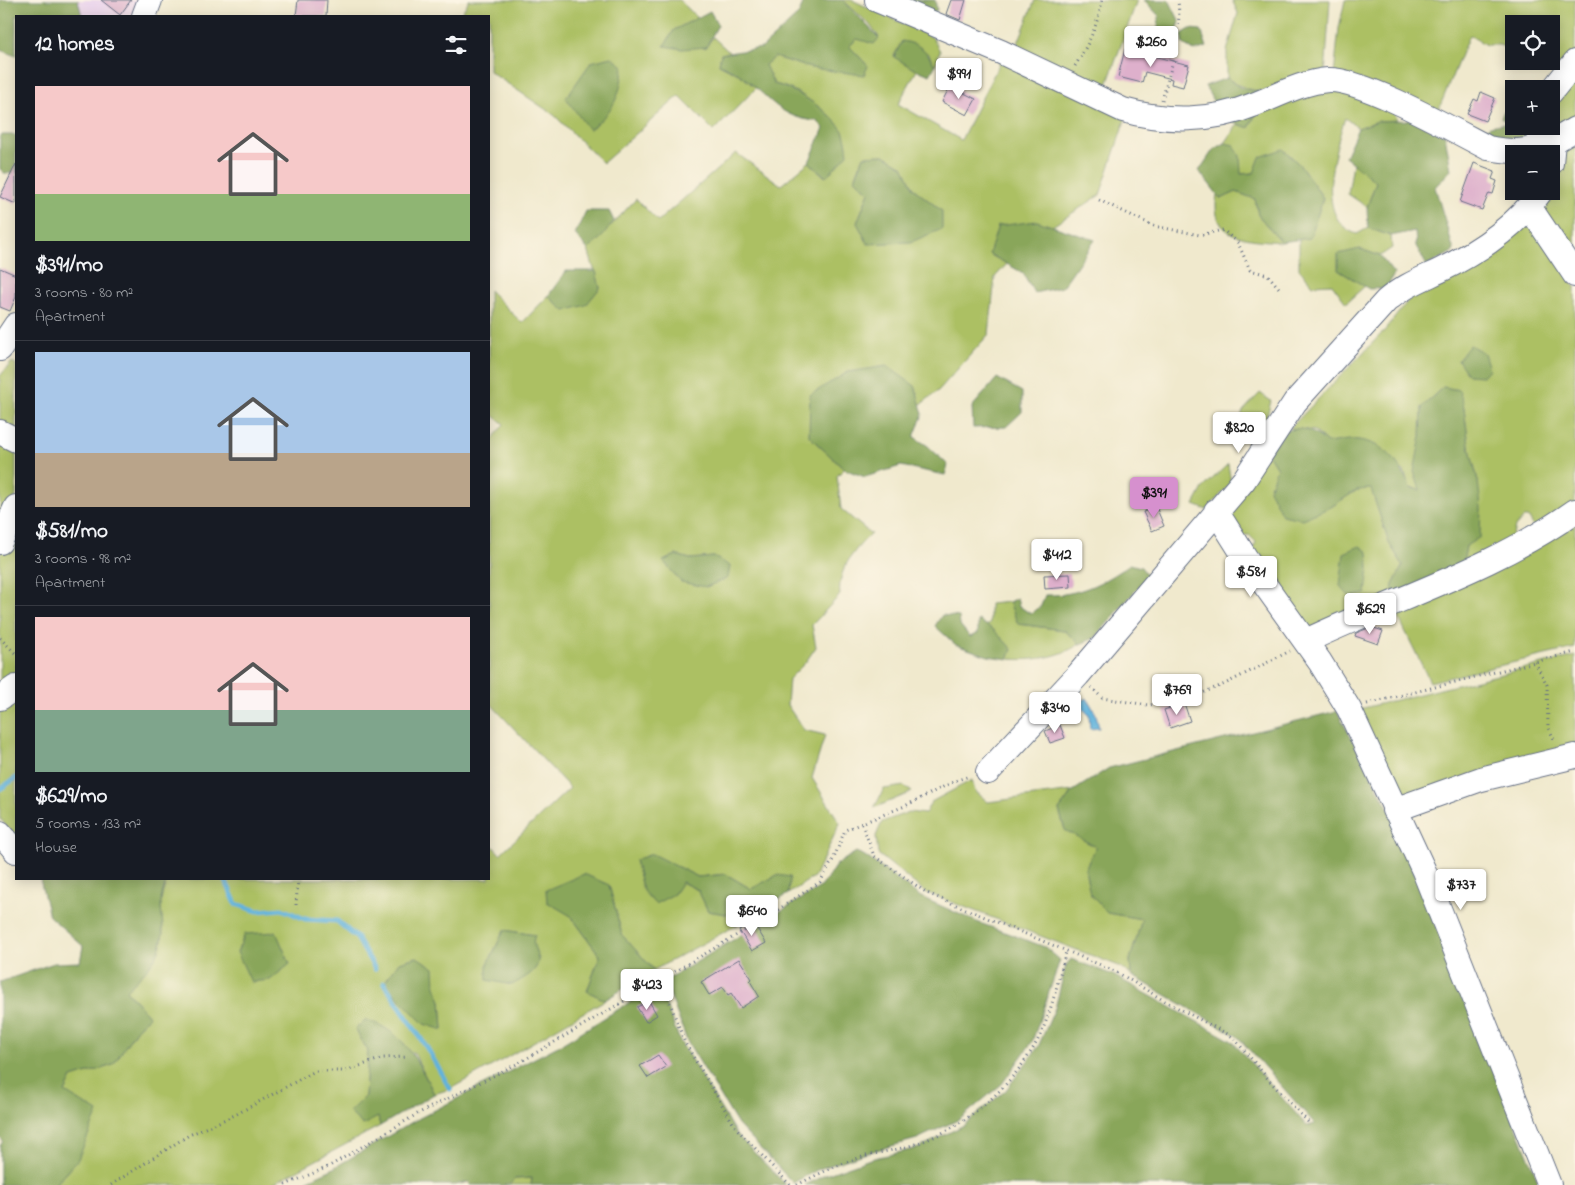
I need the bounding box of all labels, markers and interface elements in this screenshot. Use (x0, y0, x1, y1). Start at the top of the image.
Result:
map controls (1505, 15, 1560, 200)
button: locate (1505, 15, 1560, 70)
pin: $260 (1121, 26, 1181, 68)
text: 12 homes (35, 30, 115, 60)
text: $260 (1135, 30, 1167, 54)
icon: filters (442, 31, 470, 59)
pin: $991 (929, 58, 989, 100)
text: $991 (947, 62, 971, 86)
button: + (1505, 80, 1560, 135)
icon: home (208, 119, 298, 209)
button: − (1505, 145, 1560, 200)
text: $391/mo (35, 251, 103, 281)
text: 3 rooms · 80 m² (35, 281, 133, 305)
text: Apartment (35, 305, 105, 329)
icon: home (208, 384, 298, 474)
pin: $820 (1209, 412, 1269, 454)
text: $820 (1224, 416, 1254, 440)
pin: $391 (1124, 476, 1184, 519)
text: $391 (1141, 481, 1167, 505)
text: $581/mo (35, 517, 108, 547)
pin: $412 (1027, 538, 1087, 581)
text: $412 (1042, 543, 1072, 567)
text: 3 rooms · 98 m² (35, 547, 131, 571)
pin: $581 (1221, 556, 1281, 598)
text: $581 (1236, 560, 1266, 584)
text: Apartment (35, 571, 105, 595)
pin: $629 (1340, 592, 1400, 635)
text: $629 (1355, 597, 1385, 621)
icon: home (208, 649, 298, 739)
pin: $769 (1147, 674, 1207, 716)
text: $769 (1163, 678, 1191, 702)
pin: $340 (1025, 692, 1085, 734)
text: $340 (1040, 696, 1070, 720)
text: $629/mo (35, 782, 107, 812)
text: 5 rooms · 133 m² (35, 812, 141, 836)
text: House (35, 836, 77, 860)
pin: $737 (1431, 868, 1491, 911)
text: $737 (1446, 873, 1476, 897)
pin: $640 (722, 894, 782, 937)
text: $640 (737, 899, 767, 923)
pin: $423 (617, 968, 677, 1011)
text: $423 (632, 973, 662, 997)

